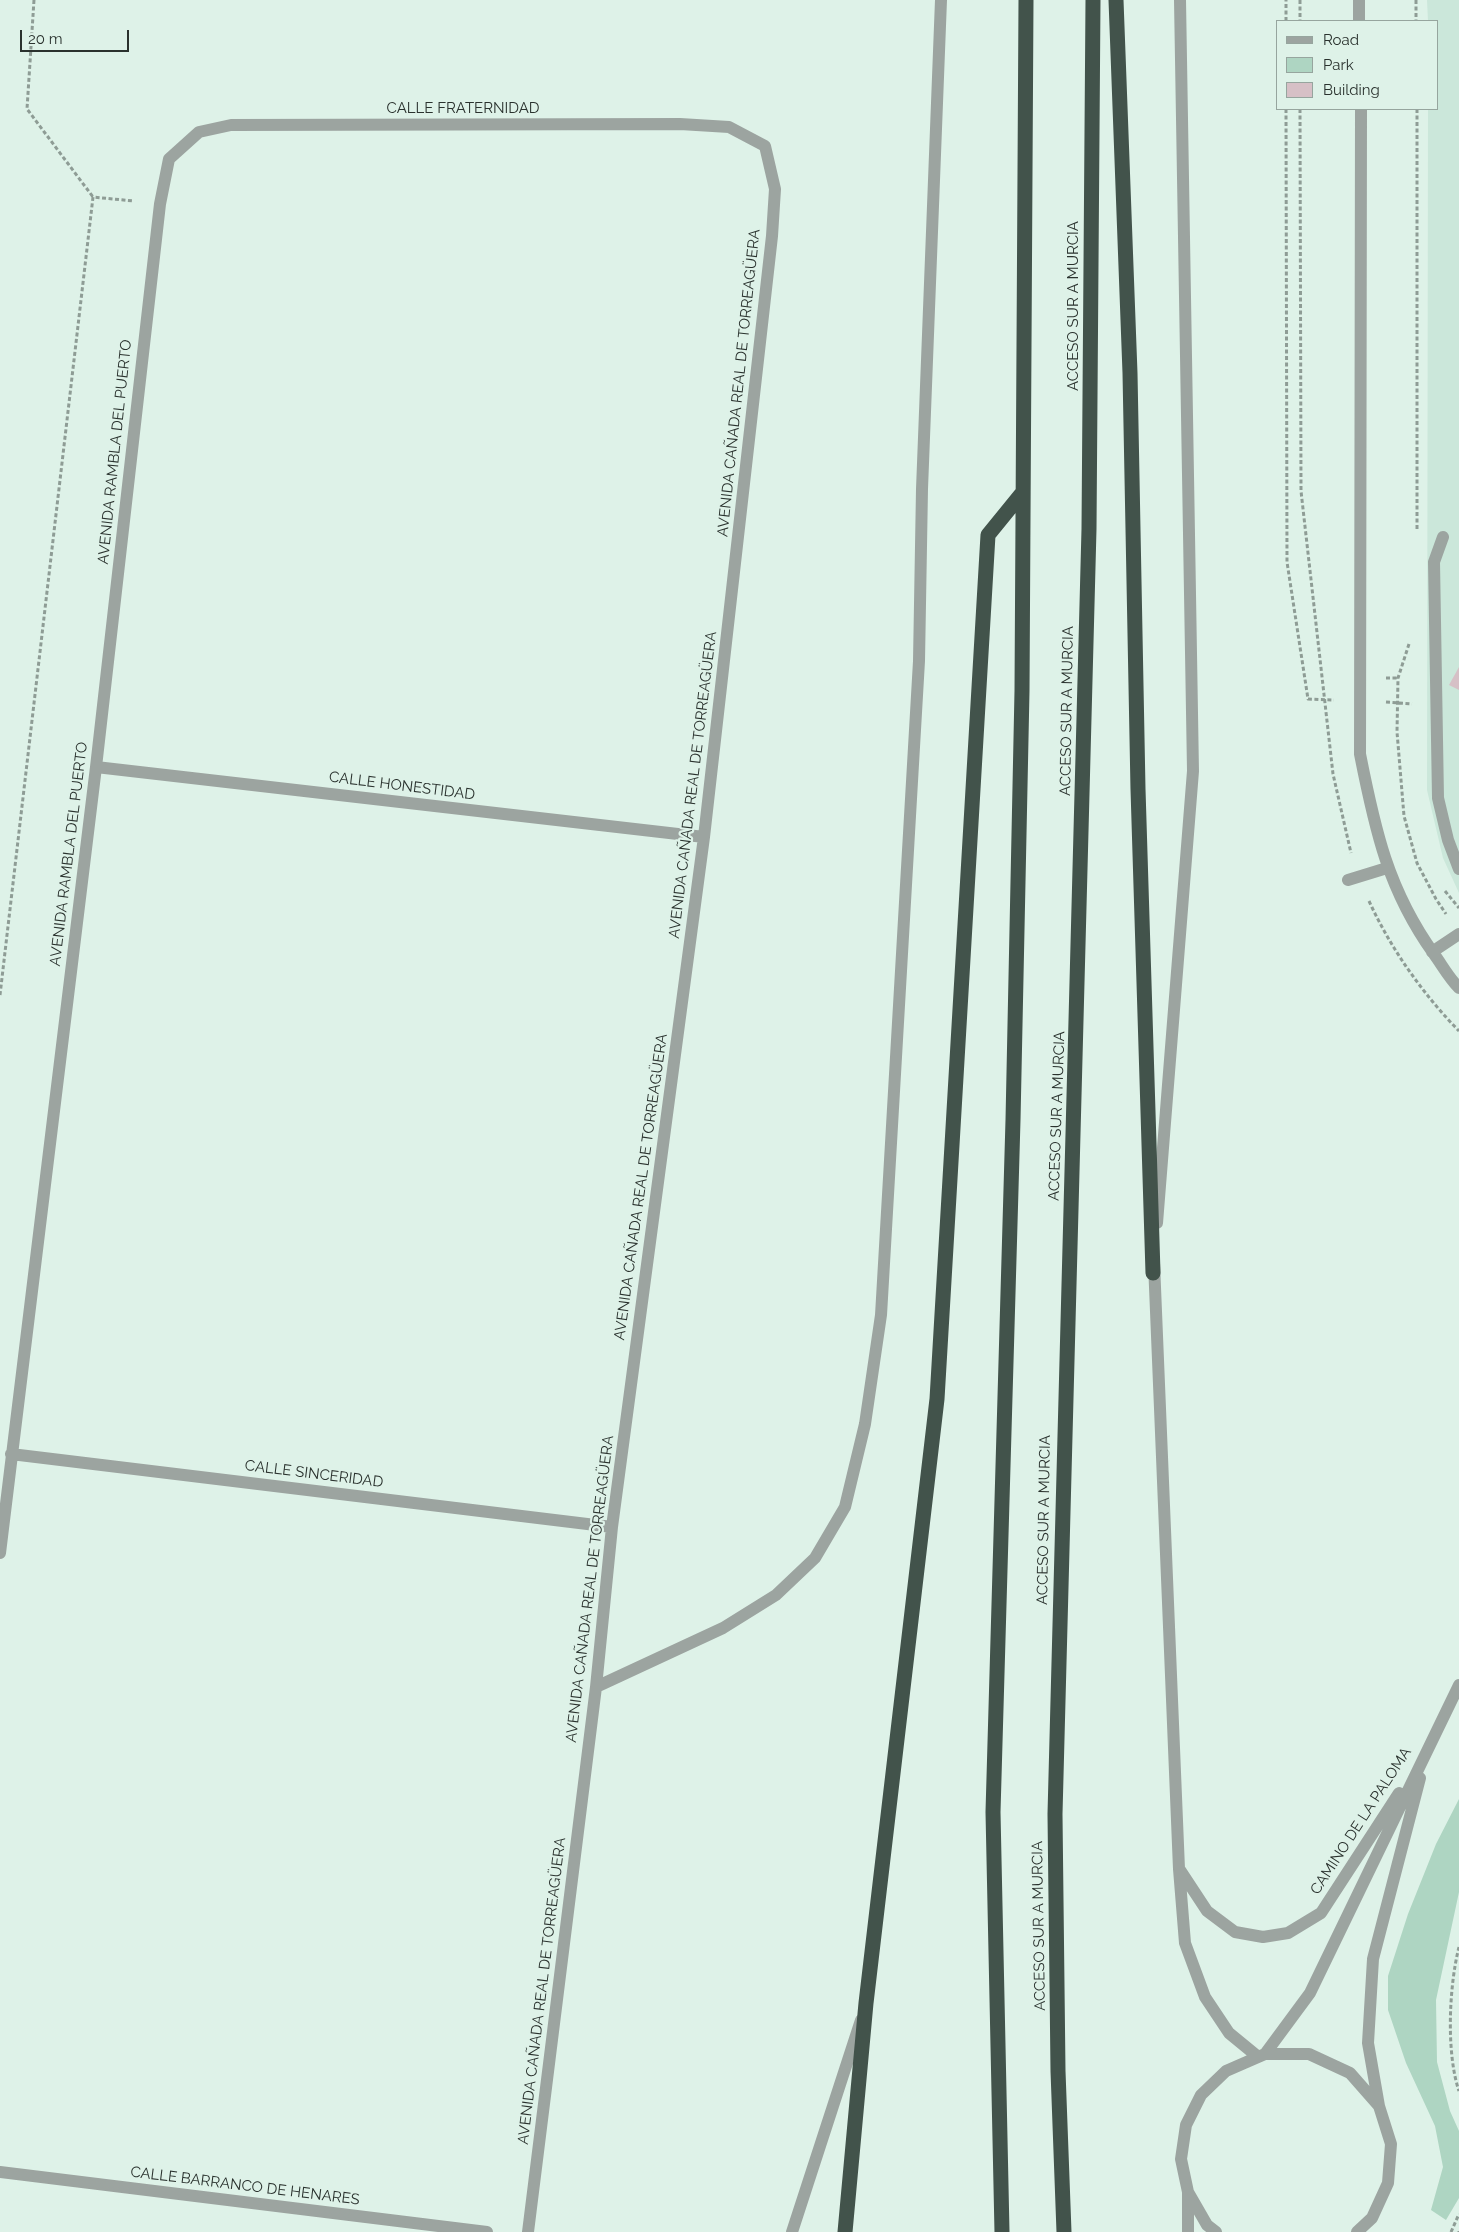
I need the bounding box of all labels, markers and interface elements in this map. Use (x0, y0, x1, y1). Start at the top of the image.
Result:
scale bar (22, 20, 131, 52)
legend (1276, 20, 1439, 110)
text: 20 m (28, 30, 63, 48)
text: Road (1323, 31, 1359, 49)
text: Park (1323, 56, 1354, 74)
text: Building (1323, 81, 1380, 99)
street label: CALLE FRATERNIDAD (386, 99, 540, 117)
street label: ACCESO SUR A MURCIA (1064, 221, 1082, 391)
street label: AVENIDA CAÑADA REAL DE TORREAGÜERA (714, 228, 764, 538)
street label: AVENIDA RAMBLA DEL PUERTO (94, 339, 136, 565)
street label: ACCESO SUR A MURCIA (1057, 626, 1077, 796)
street label: AVENIDA CAÑADA REAL DE TORREAGÜERA (665, 630, 721, 940)
street label: AVENIDA RAMBLA DEL PUERTO (46, 741, 92, 967)
street label: CALLE HONESTIDAD (328, 768, 476, 804)
street label: ACCESO SUR A MURCIA (1045, 1031, 1069, 1201)
street label: AVENIDA CAÑADA REAL DE TORREAGÜERA (611, 1033, 671, 1341)
street label: AVENIDA CAÑADA REAL DE TORREAGÜERA (562, 1434, 618, 1744)
street label: ACCESO SUR A MURCIA (1034, 1435, 1054, 1605)
street label: CALLE SINCERIDAD (244, 1457, 384, 1491)
street label: CAMINO DE LA PALOMA (1307, 1744, 1415, 1898)
street label: AVENIDA CAÑADA REAL DE TORREAGÜERA (514, 1836, 570, 2146)
street label: ACCESO SUR A MURCIA (1029, 1841, 1049, 2011)
street label: CALLE BARRANCO DE HENARES (129, 2163, 361, 2209)

